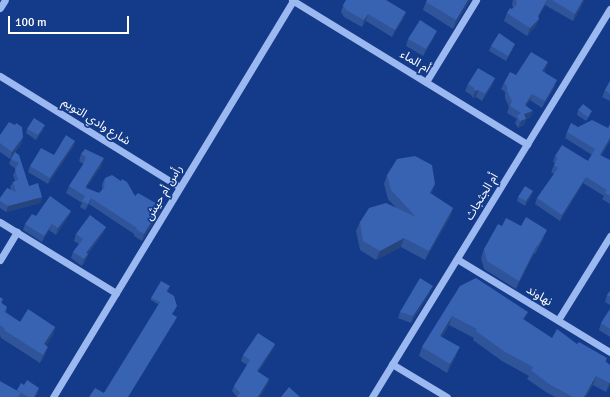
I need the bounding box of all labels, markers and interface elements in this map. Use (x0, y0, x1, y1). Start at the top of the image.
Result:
scale bar (10, 8, 131, 34)
text: 100 m (15, 15, 47, 30)
street label: أم الماء (397, 47, 433, 77)
street label: شارع وادي التويم (59, 95, 133, 149)
street label: رأس أم حيش (142, 163, 186, 223)
street label: أم الجثجاث (462, 171, 502, 223)
street label: نهاوند (523, 283, 555, 309)

